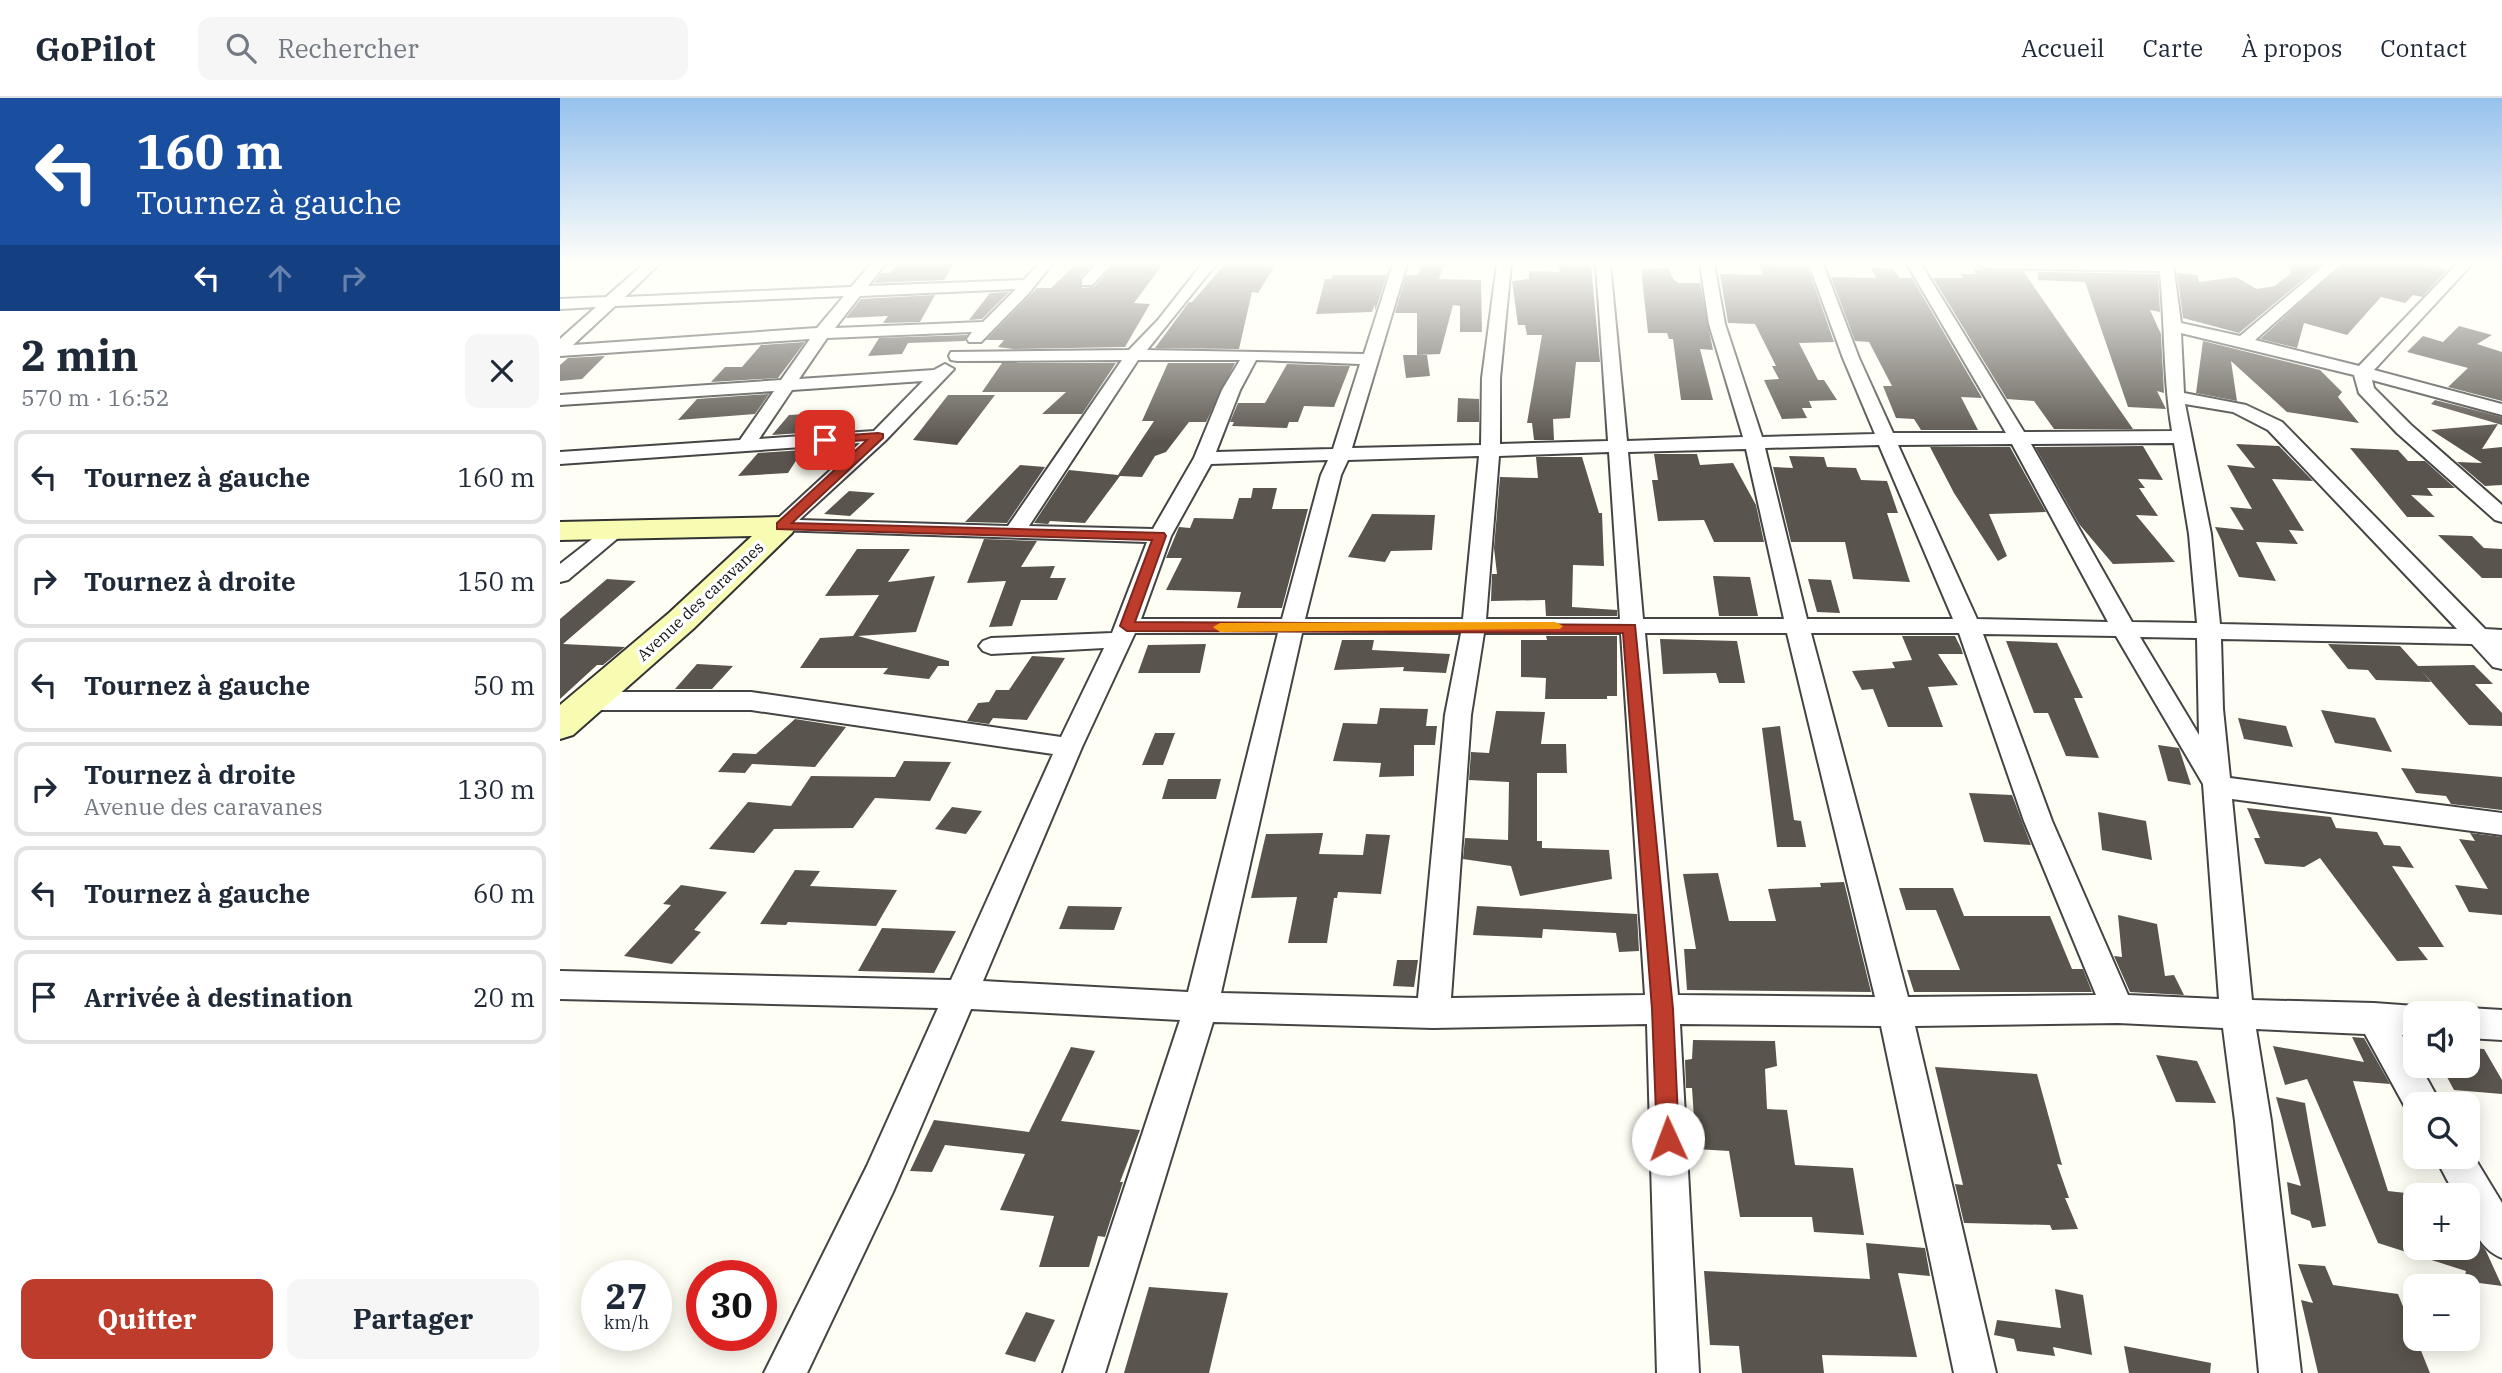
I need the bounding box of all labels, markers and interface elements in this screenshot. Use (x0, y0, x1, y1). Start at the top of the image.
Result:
search box (198, 17, 688, 80)
text: GoPilot (35, 27, 156, 70)
icon: search (222, 29, 260, 67)
text: Rechercher (278, 31, 419, 65)
text: Accueil (2021, 32, 2105, 64)
text: Carte (2143, 32, 2203, 64)
text: À propos (2241, 32, 2342, 64)
text: Contact (2380, 32, 2467, 64)
text: 160 m (136, 119, 283, 182)
icon: left (21, 126, 112, 217)
text: Tournez à gauche (136, 181, 402, 223)
icon: left (188, 259, 226, 297)
icon: ahead (261, 259, 299, 297)
icon: right (334, 259, 372, 297)
text: 2 min (21, 328, 139, 383)
button: close (465, 334, 539, 408)
text: 570 m · 16:52 (21, 382, 170, 412)
pin (795, 410, 855, 470)
icon: arrive (806, 421, 844, 459)
icon: left (25, 458, 63, 496)
text: Tournez à gauche (84, 460, 310, 494)
text: 160 m (457, 460, 535, 494)
street label: Avenue des caravanes (632, 537, 768, 665)
icon: right (25, 562, 63, 600)
text: Tournez à droite (84, 564, 296, 598)
text: 150 m (457, 564, 535, 598)
icon: left (25, 666, 63, 704)
text: Tournez à gauche (84, 668, 310, 702)
text: 50 m (473, 668, 535, 702)
text: Tournez à droite (84, 757, 296, 791)
icon: right (25, 770, 63, 808)
text: 130 m (457, 772, 535, 806)
text: Avenue des caravanes (84, 791, 323, 821)
icon: left (25, 874, 63, 912)
text: Tournez à gauche (84, 876, 310, 910)
text: 60 m (473, 876, 535, 910)
icon: arrive (25, 978, 63, 1016)
text: Arrivée à destination (84, 980, 353, 1014)
text: 20 m (473, 980, 535, 1014)
map controls (2403, 1001, 2480, 1351)
button: sound (2403, 1001, 2480, 1078)
button: search (2403, 1092, 2480, 1169)
position arrow (1631, 1102, 1705, 1176)
button: + (2403, 1183, 2480, 1260)
speed limit sign: 30 (686, 1260, 777, 1351)
text: 27 (605, 1273, 648, 1319)
button: − (2403, 1274, 2480, 1351)
button: Quitter (21, 1279, 273, 1359)
button: Partager (287, 1279, 539, 1359)
text: km/h (604, 1311, 649, 1334)

